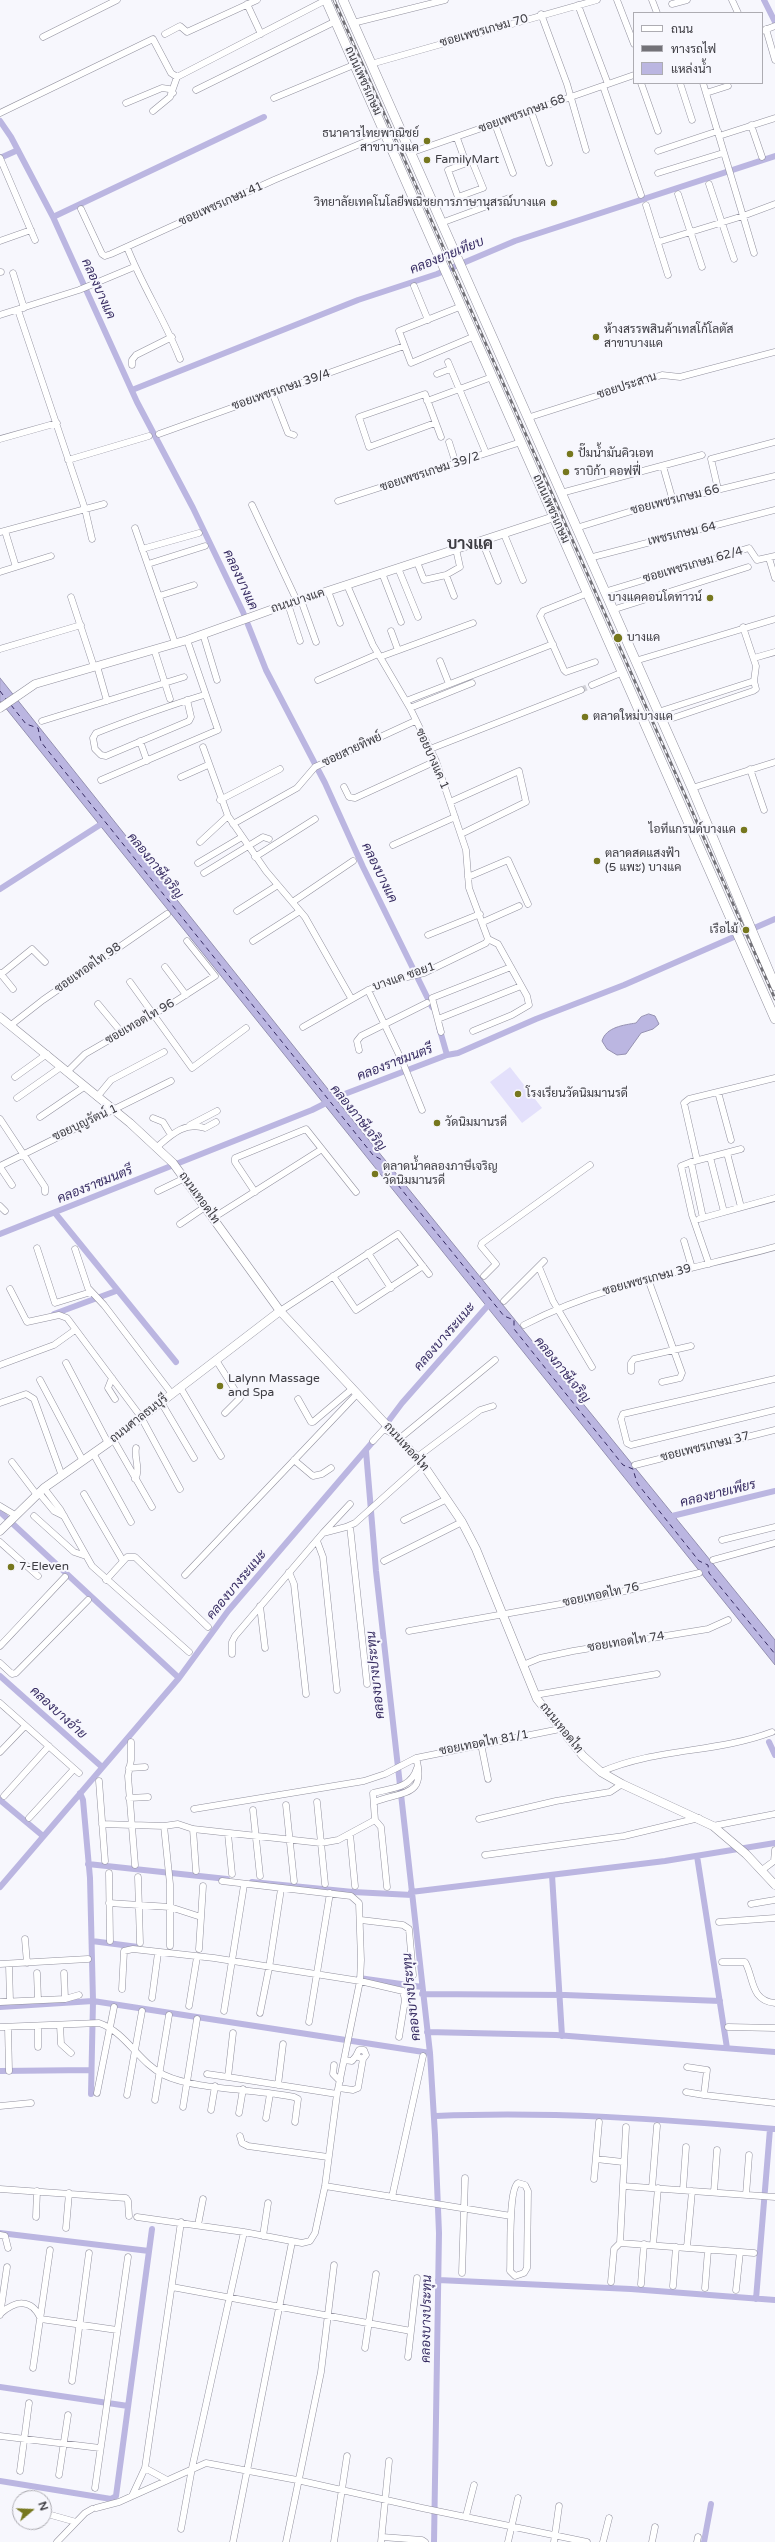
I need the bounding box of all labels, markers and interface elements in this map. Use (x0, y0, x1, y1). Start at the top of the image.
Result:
street label: ซอยเพชรเกษม 70 (438, 12, 530, 50)
legend (633, 12, 763, 84)
text: ถนน (671, 22, 693, 36)
text: ทางรถไฟ (671, 42, 716, 56)
street label: ถนนเพชรเกษม (341, 44, 385, 118)
text: แหล่งน้ำ (671, 62, 711, 76)
street label: ซอยเพชรเกษม 68 (477, 92, 567, 136)
place label: ธนาคารไทยพาณิชย์ สาขาบางแค (322, 127, 419, 155)
marker: ธนาคารไทยพาณิชย์ สาขาบางแค (422, 136, 432, 146)
place label: FamilyMart (435, 153, 499, 167)
marker: FamilyMart (422, 155, 432, 165)
street label: ซอยเพชรเกษม 41 (176, 179, 266, 229)
place label: วิทยาลัยเทคโนโลยีพณิชยการภาษานุสรณ์บางแค (314, 196, 546, 210)
marker: วิทยาลัยเทคโนโลยีพณิชยการภาษานุสรณ์บางแค (549, 198, 559, 208)
water label: คลองยายเทียบ (408, 234, 486, 278)
water label: คลองบางแค (78, 256, 118, 322)
place label: ห้างสรรพสินค้าเทสโก้โลตัส สาขาบางแค (604, 323, 734, 351)
marker: ห้างสรรพสินค้าเทสโก้โลตัส สาขาบางแค (591, 332, 601, 342)
street label: ซอยเพชรเกษม 39/4 (230, 366, 332, 414)
street label: ซอยประสาน (595, 370, 659, 402)
place label: ปั๊มน้ำมันคิวเอท (578, 447, 654, 461)
street label: ซอยเพชรเกษม 39/2 (378, 449, 482, 495)
marker: ปั๊มน้ำมันคิวเอท (565, 449, 575, 459)
place label: ราบิก้า คอฟฟี่ (574, 465, 641, 479)
marker: ราบิก้า คอฟฟี่ (561, 467, 571, 477)
street label: ถนนเพชรเกษม (529, 472, 573, 546)
street label: ซอยเพชรเกษม 66 (629, 482, 721, 518)
street label: เพชรเกษม 64 (646, 519, 718, 549)
district label: บางแค (447, 535, 493, 555)
street label: ซอยเพชรเกษม 62/4 (641, 544, 745, 586)
water label: คลองบางแค (219, 547, 261, 613)
street label: ถนนบางแค (269, 586, 327, 616)
place label: บางแคคอนโดทาวน์ (608, 591, 702, 605)
marker: บางแคคอนโดทาวน์ (705, 593, 715, 603)
place label: บางแค (627, 631, 660, 645)
marker: บางแค (612, 632, 624, 644)
place label: ตลาดใหม่บางแค (593, 710, 673, 724)
marker: ตลาดใหม่บางแค (580, 712, 590, 722)
street label: ซอยบางแค 1 (412, 726, 452, 792)
street label: ซอยสายทิพย์ (320, 730, 384, 770)
place label: ไอทีแกรนด์บางแค (649, 823, 736, 837)
marker: ไอทีแกรนด์บางแค (739, 825, 749, 835)
water label: คลองภาษีเจริญ (124, 830, 186, 902)
water label: คลองบางแค (358, 840, 400, 906)
place label: ตลาดสดแสงฟ้า (5 แพะ) บางแค (605, 847, 681, 875)
marker: ตลาดสดแสงฟ้า (5 แพะ) บางแค (592, 856, 602, 866)
place label: เรือไม้ (709, 923, 738, 937)
marker: เรือไม้ (741, 925, 751, 935)
street label: ซอยเทอดไท 98 (52, 940, 124, 996)
street label: บางแค ซอย1 (371, 960, 437, 994)
street label: ซอยเทอดไท 96 (103, 996, 177, 1048)
water label: คลองราชมนตรี (355, 1041, 435, 1085)
water label: คลองภาษีเจริญ (327, 1082, 389, 1154)
place label: โรงเรียนวัดนิมมานรดี (526, 1087, 628, 1101)
marker: โรงเรียนวัดนิมมานรดี (513, 1089, 523, 1099)
street label: ซอยบุญรัตน์ 1 (50, 1102, 120, 1144)
place label: วัดนิมมานรดี (445, 1116, 507, 1130)
marker: วัดนิมมานรดี (432, 1118, 442, 1128)
place label: ตลาดน้ำคลองภาษีเจริญ วัดนิมมานรดี (383, 1160, 498, 1188)
water label: คลองราชมนตรี (55, 1163, 135, 1207)
street label: ถนนเทอดไท (175, 1169, 223, 1227)
marker: ตลาดน้ำคลองภาษีเจริญ วัดนิมมานรดี (370, 1169, 380, 1179)
street label: ซอยเพชรเกษม 39 (601, 1261, 693, 1299)
water label: คลองบางระแนะ (411, 1300, 479, 1374)
water label: คลองภาษีเจริญ (531, 1334, 593, 1406)
place label: Lalynn Massage and Spa (228, 1372, 320, 1400)
marker: Lalynn Massage and Spa (215, 1381, 225, 1391)
street label: ถนนศาลธนบุรี (107, 1392, 171, 1446)
street label: ถนนเทอดไท (380, 1420, 432, 1474)
street label: ซอยเพชรเกษม 37 (659, 1429, 751, 1465)
water label: คลองยายเพียร (679, 1477, 757, 1511)
water label: คลองบางระแนะ (204, 1547, 270, 1623)
place label: 7-Eleven (19, 1560, 69, 1574)
marker: 7-Eleven (6, 1562, 16, 1572)
street label: ซอยเทอดไท 76 (561, 1580, 641, 1610)
street label: ซอยเทอดไท 74 (586, 1629, 666, 1655)
water label: คลองบางประทุน (364, 1630, 388, 1720)
water label: คลองบางอ้าย (26, 1683, 90, 1743)
street label: ถนนเทอดไท (536, 1700, 586, 1756)
street label: ซอยเทอดไท 81/1 (438, 1727, 530, 1759)
water label: คลองบางประทุน (400, 1952, 424, 2042)
water label: คลองบางประทุน (418, 2275, 436, 2363)
north arrow (12, 2490, 52, 2530)
text: N (35, 2500, 50, 2513)

